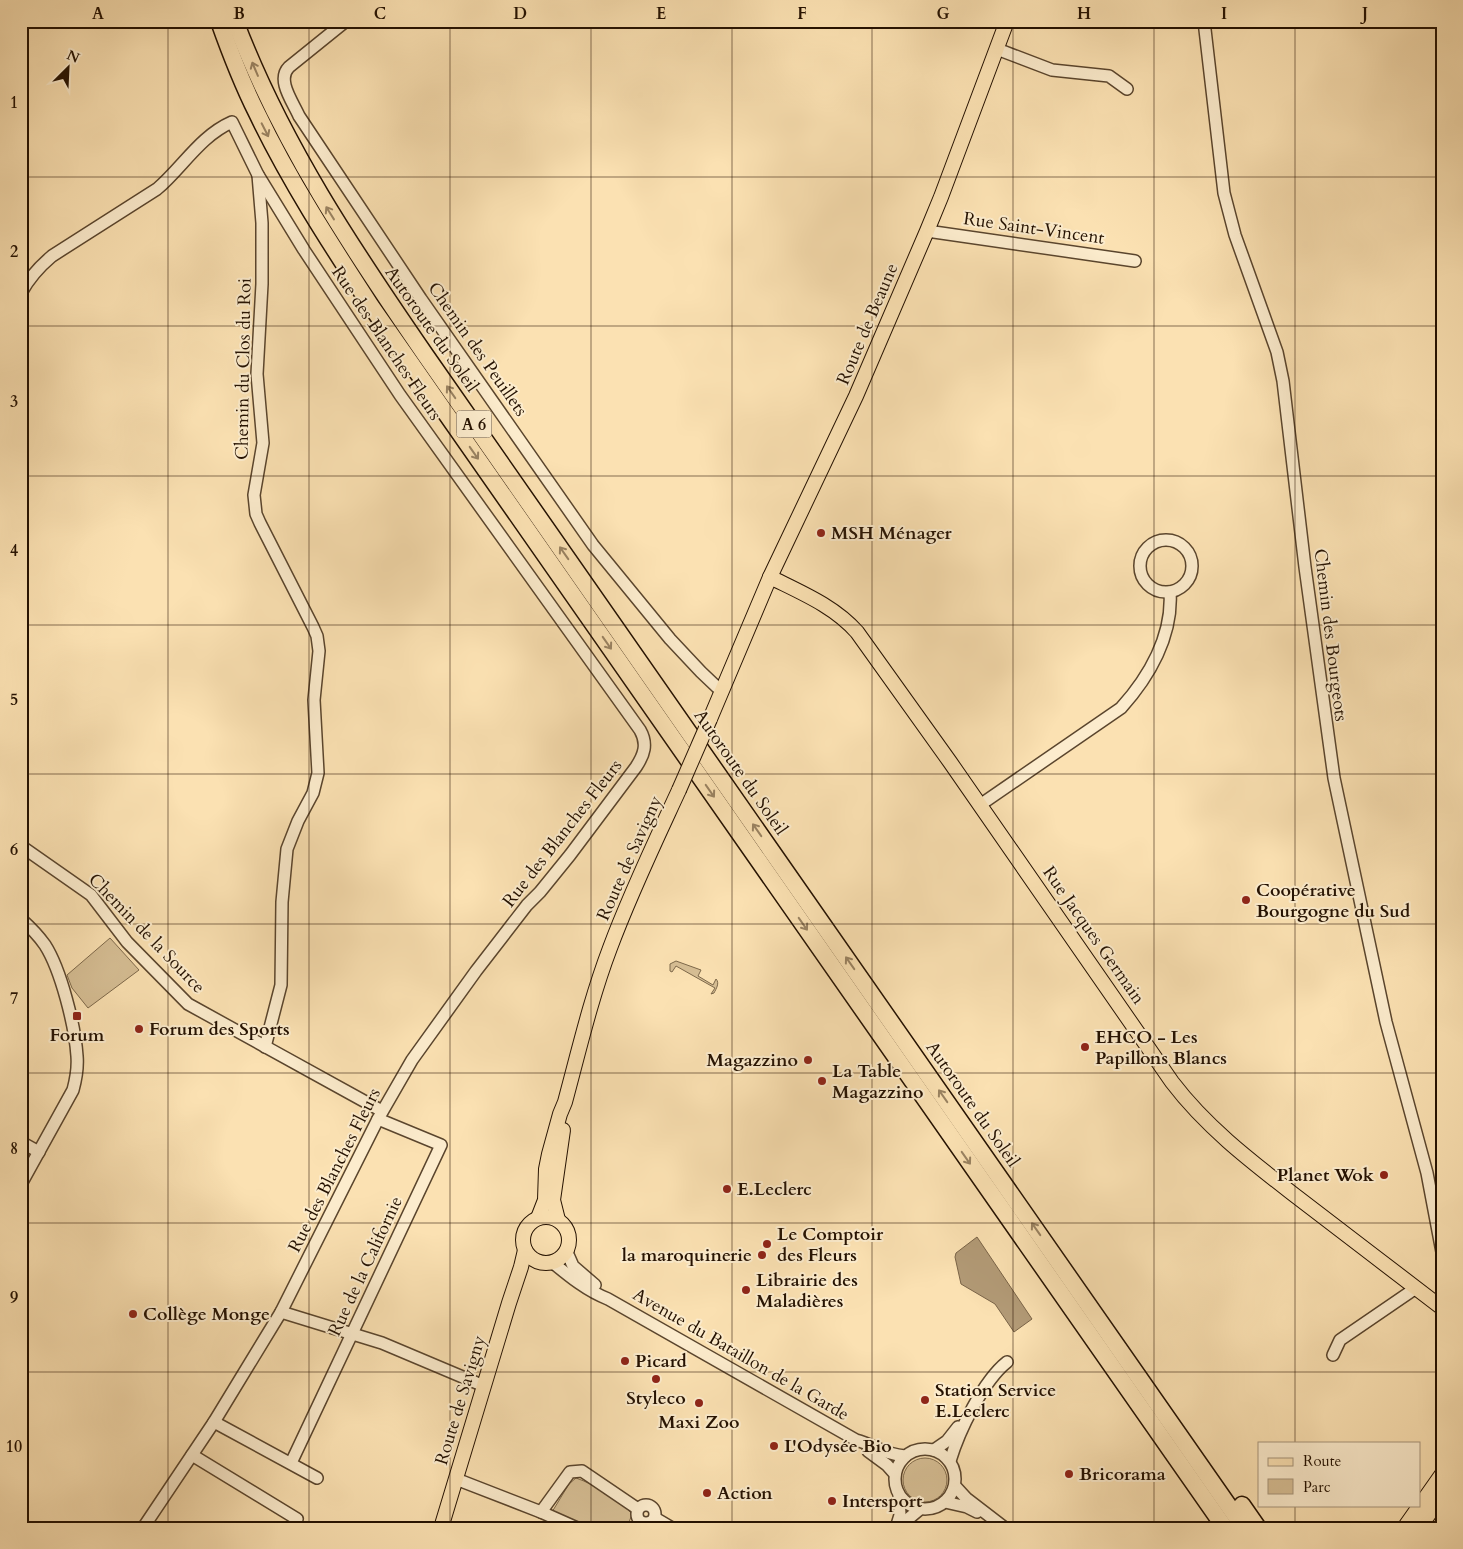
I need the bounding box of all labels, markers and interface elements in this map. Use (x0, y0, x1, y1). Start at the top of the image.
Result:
text: A (92, 3, 104, 25)
text: B (233, 3, 245, 25)
text: C (374, 3, 386, 25)
text: D (513, 3, 527, 25)
text: E (656, 3, 666, 25)
text: F (797, 3, 807, 25)
text: G (936, 3, 950, 25)
text: H (1077, 3, 1091, 25)
text: I (1221, 3, 1227, 25)
text: J (1360, 3, 1368, 25)
north arrow (42, 42, 92, 92)
text: N (64, 45, 83, 68)
one-way arrow (249, 62, 259, 77)
text: 1 (10, 92, 18, 114)
one-way arrow (261, 122, 271, 137)
one-way arrow (325, 206, 336, 220)
street label: Rue Saint-Vincent (962, 206, 1106, 251)
text: 2 (10, 241, 18, 263)
street label: Route de Beaune (831, 260, 904, 389)
street label: Rue des Blanches Fleurs (326, 261, 448, 425)
street label: Autoroute du Soleil (379, 261, 485, 398)
street label: Chemin des Peuillets (422, 277, 533, 421)
street label: Chemin du Clos du Roi (229, 278, 258, 460)
one-way arrow (446, 385, 456, 399)
text: 3 (10, 391, 18, 413)
road number: A 6 (456, 410, 492, 438)
one-way arrow (469, 446, 479, 460)
place label: MSH Ménager (831, 521, 953, 546)
marker: MSH Ménager (815, 527, 827, 539)
text: 4 (10, 540, 18, 562)
one-way arrow (559, 546, 569, 560)
street label: Chemin des Bourgeots (1308, 547, 1354, 723)
one-way arrow (602, 636, 612, 650)
text: 5 (10, 689, 18, 711)
street label: Autoroute du Soleil (688, 704, 794, 841)
street label: Rue des Blanches Fleurs (497, 754, 628, 912)
one-way arrow (705, 784, 715, 798)
street label: Route de Savigny (591, 791, 668, 925)
one-way arrow (752, 823, 762, 837)
text: 6 (10, 839, 18, 861)
street label: Rue Jacques Germain (1037, 861, 1151, 1010)
street label: Chemin de la Source (83, 868, 211, 999)
place label: Coopérative Bourgogne du Sud (1256, 878, 1411, 924)
marker: Coopérative Bourgogne du Sud (1240, 894, 1252, 906)
one-way arrow (798, 917, 808, 931)
one-way arrow (845, 956, 855, 970)
text: 7 (10, 988, 18, 1010)
marker: Forum (71, 1010, 83, 1022)
place label: Forum des Sports (149, 1017, 290, 1042)
place label: Forum (50, 1023, 105, 1048)
marker: Forum des Sports (133, 1023, 145, 1035)
place label: EHCO - Les Papillons Blancs (1095, 1025, 1227, 1071)
street label: Autoroute du Soleil (920, 1036, 1026, 1173)
marker: EHCO - Les Papillons Blancs (1079, 1041, 1091, 1053)
place label: Magazzino (706, 1048, 798, 1073)
marker: Magazzino (802, 1054, 814, 1066)
place label: La Table Magazzino (832, 1059, 924, 1105)
marker: La Table Magazzino (816, 1075, 828, 1087)
street label: Rue des Blanches Fleurs (282, 1084, 387, 1257)
one-way arrow (938, 1089, 948, 1103)
text: 8 (10, 1138, 18, 1160)
one-way arrow (961, 1150, 971, 1164)
place label: Planet Wok (1277, 1163, 1375, 1188)
marker: Planet Wok (1378, 1169, 1390, 1181)
place label: E.Leclerc (737, 1177, 812, 1202)
marker: E.Leclerc (721, 1183, 733, 1195)
street label: Rue de la Californie (322, 1192, 409, 1340)
place label: Le Comptoir des Fleurs (777, 1222, 884, 1268)
one-way arrow (1031, 1222, 1041, 1236)
marker: Le Comptoir des Fleurs (761, 1238, 773, 1250)
place label: la maroquinerie (622, 1243, 752, 1268)
marker: la maroquinerie (756, 1249, 768, 1261)
place label: Librairie des Maladières (756, 1268, 858, 1314)
street label: Avenue du Bataillon de la Garde (628, 1282, 854, 1427)
marker: Librairie des Maladières (740, 1284, 752, 1296)
text: 9 (10, 1287, 18, 1309)
place label: Collège Monge (143, 1302, 270, 1327)
marker: Collège Monge (127, 1308, 139, 1320)
street label: Route de Savigny (429, 1332, 492, 1468)
place label: Picard (635, 1349, 687, 1374)
marker: Picard (619, 1355, 631, 1367)
marker: Styleco (650, 1373, 662, 1385)
place label: Station Service E.Leclerc (935, 1378, 1056, 1424)
place label: Styleco (626, 1386, 686, 1411)
marker: Station Service E.Leclerc (919, 1394, 931, 1406)
marker: Maxi Zoo (693, 1397, 705, 1409)
place label: Maxi Zoo (658, 1410, 740, 1435)
place label: L'Odysée Bio (784, 1434, 892, 1459)
text: 10 (6, 1436, 22, 1458)
marker: L'Odysée Bio (768, 1440, 780, 1452)
legend (1258, 1442, 1420, 1506)
text: Route (1303, 1451, 1341, 1471)
place label: Bricorama (1079, 1462, 1166, 1487)
marker: Bricorama (1063, 1468, 1075, 1480)
text: Parc (1303, 1477, 1331, 1497)
place label: Action (717, 1481, 773, 1506)
marker: Action (701, 1487, 713, 1499)
place label: Intersport (842, 1489, 923, 1514)
marker: Intersport (826, 1495, 838, 1507)

